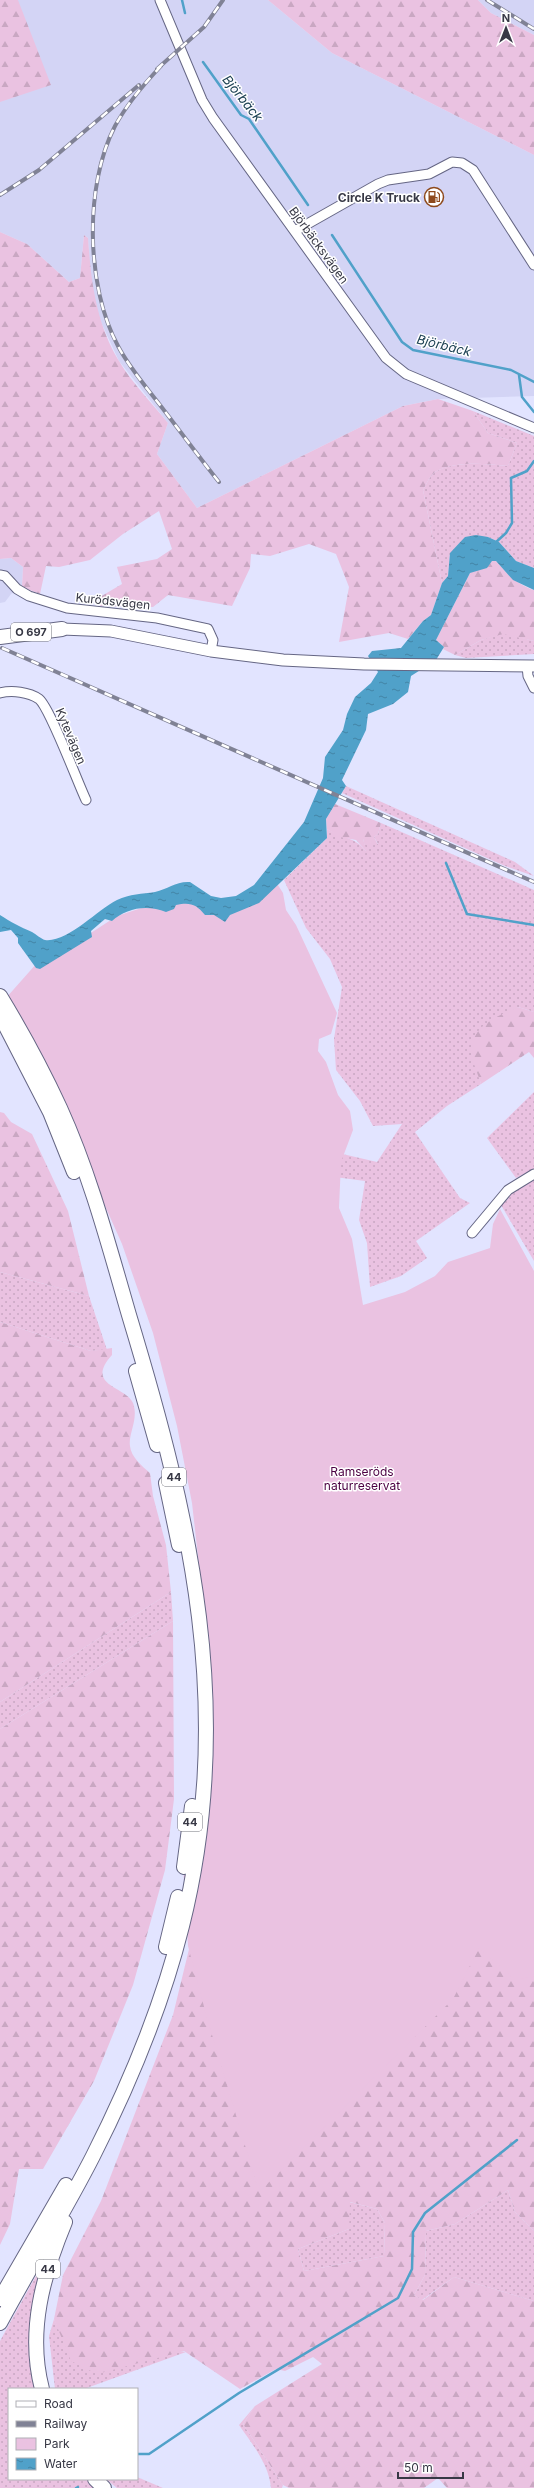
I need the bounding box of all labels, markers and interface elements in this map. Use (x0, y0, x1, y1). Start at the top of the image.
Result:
north arrow (486, 8, 526, 48)
text: N (502, 11, 510, 25)
water label: Björbäck (219, 72, 267, 125)
fuel station icon: Circle K Truck (423, 186, 445, 208)
place label: Circle K Truck (338, 190, 420, 205)
street label: Björbäcksvägen (286, 204, 352, 286)
water label: Björbäck (415, 331, 474, 360)
street label: Kurödsvägen (75, 590, 151, 612)
road number: O 697 (11, 623, 51, 641)
street label: Kytevägen (52, 705, 90, 767)
park label: Ramseröds naturreservat (324, 1464, 400, 1493)
road number: 44 (162, 1468, 186, 1486)
road number: 44 (178, 1813, 202, 1831)
road number: 44 (36, 2260, 60, 2278)
legend (8, 2388, 138, 2480)
text: Road (44, 2396, 73, 2411)
text: Railway (44, 2416, 88, 2431)
text: Park (44, 2436, 70, 2451)
scale bar (398, 2454, 463, 2480)
text: Water (44, 2456, 78, 2471)
text: 50 m (404, 2460, 433, 2475)

